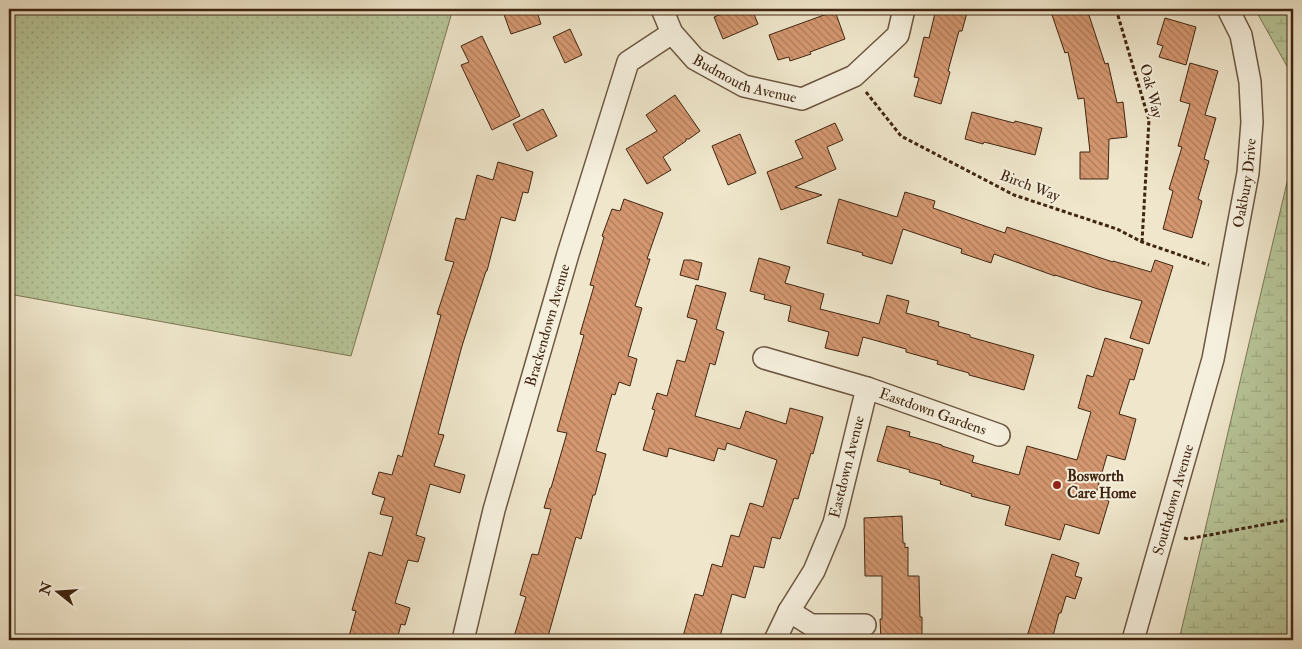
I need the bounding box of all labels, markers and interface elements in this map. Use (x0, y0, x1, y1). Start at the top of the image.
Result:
street label: Budmouth Avenue (689, 50, 799, 107)
street label: Oak Way (1135, 62, 1167, 121)
street label: Oakbury Drive (1228, 138, 1260, 229)
street label: Birch Way (997, 166, 1063, 206)
street label: Brackendown Avenue (521, 262, 574, 389)
street label: Eastdown Gardens (877, 384, 989, 439)
street label: Eastdown Avenue (825, 414, 869, 520)
street label: Southdown Avenue (1148, 442, 1198, 557)
place label: Bosworth Care Home (1067, 467, 1137, 503)
marker: Bosworth Care Home (1051, 479, 1063, 491)
north arrow (32, 566, 82, 616)
text: N (36, 579, 56, 598)

